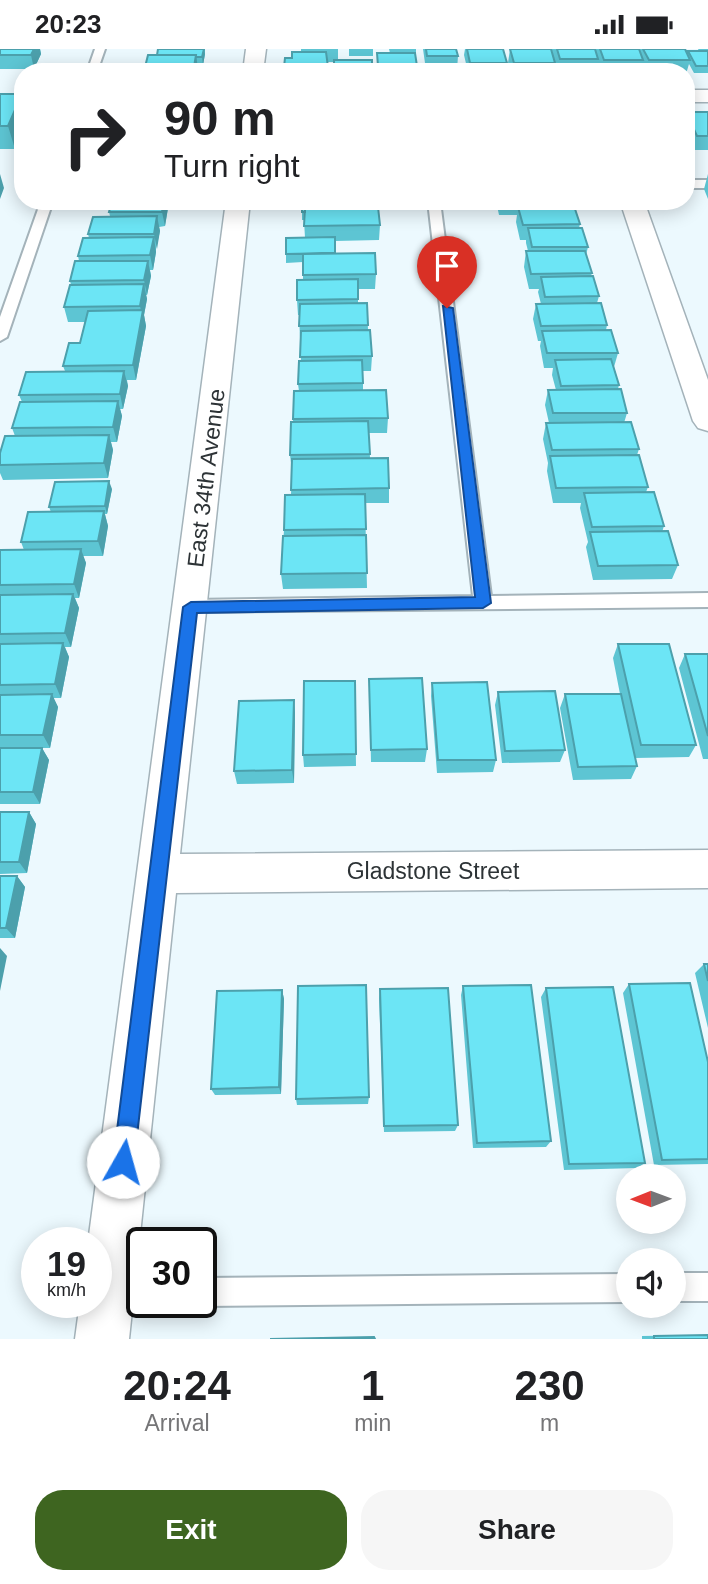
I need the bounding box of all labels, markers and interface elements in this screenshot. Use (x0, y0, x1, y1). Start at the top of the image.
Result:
text: 20:23 (35, 9, 102, 39)
icon: right (49, 91, 140, 182)
text: 90 m (164, 91, 276, 145)
text: Turn right (164, 148, 300, 184)
pin (417, 236, 477, 308)
icon: arrive (428, 247, 466, 285)
street label: East 34th Avenue (182, 387, 230, 569)
street label: Gladstone Street (347, 858, 520, 884)
position arrow (86, 1125, 160, 1199)
north arrow (616, 1164, 686, 1234)
map controls (616, 1164, 686, 1318)
speed limit sign: 30 (126, 1227, 217, 1318)
text: 19 (47, 1244, 86, 1283)
button: sound (616, 1248, 686, 1318)
text: km/h (47, 1280, 86, 1300)
text: 20:24 (123, 1362, 231, 1409)
text: 1 (361, 1362, 384, 1409)
text: 230 (515, 1362, 585, 1409)
text: Arrival (144, 1410, 210, 1436)
text: min (354, 1410, 391, 1436)
text: m (540, 1410, 559, 1436)
button: Exit (35, 1490, 347, 1570)
button: Share (361, 1490, 673, 1570)

